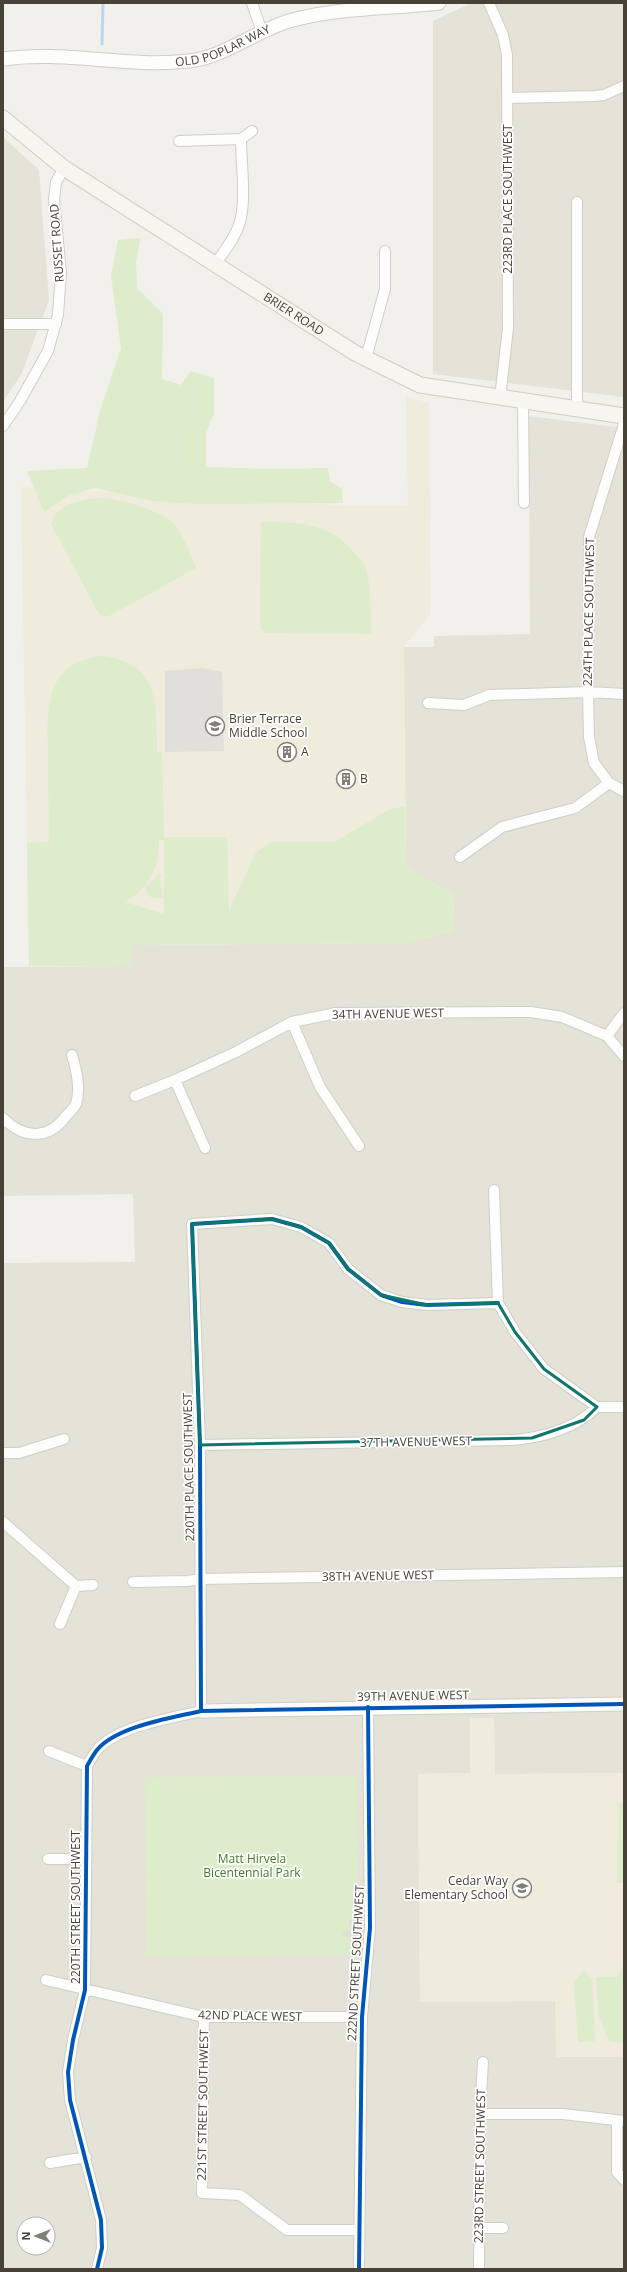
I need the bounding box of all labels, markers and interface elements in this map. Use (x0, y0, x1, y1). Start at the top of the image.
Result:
street label: OLD POPLAR WAY (174, 20, 273, 70)
street label: 223RD PLACE SOUTHWEST (499, 124, 516, 274)
street label: RUSSET ROAD (45, 203, 68, 283)
street label: BRIER ROAD (260, 288, 328, 339)
street label: 224TH PLACE SOUTHWEST (579, 537, 598, 686)
place label: Brier Terrace Middle School (229, 710, 308, 741)
school or university icon: Brier Terrace Middle School (204, 715, 226, 737)
building icon: A (276, 741, 298, 763)
place label: A (301, 743, 309, 760)
building icon: B (335, 768, 357, 790)
place label: B (360, 770, 368, 787)
street label: 34TH AVENUE WEST (332, 1004, 445, 1023)
street label: 220TH PLACE SOUTHWEST (179, 1392, 198, 1541)
street label: 37TH AVENUE WEST (360, 1432, 473, 1451)
street label: 38TH AVENUE WEST (322, 1566, 435, 1585)
street label: 39TH AVENUE WEST (357, 1686, 470, 1705)
street label: 220TH STREET SOUTHWEST (67, 1830, 84, 1984)
park label: Matt Hirvela Bicentennial Park (203, 1850, 301, 1881)
place label: Cedar Way Elementary School (404, 1872, 509, 1903)
school or university icon: Cedar Way Elementary School (511, 1877, 533, 1899)
street label: 222ND STREET SOUTHWEST (343, 1884, 368, 2041)
street label: 42ND PLACE WEST (198, 2006, 303, 2025)
street label: 221ST STREET SOUTHWEST (193, 2029, 212, 2181)
street label: 223RD STREET SOUTHWEST (470, 2088, 489, 2243)
north arrow (16, 2216, 56, 2256)
text: N (18, 2232, 33, 2240)

